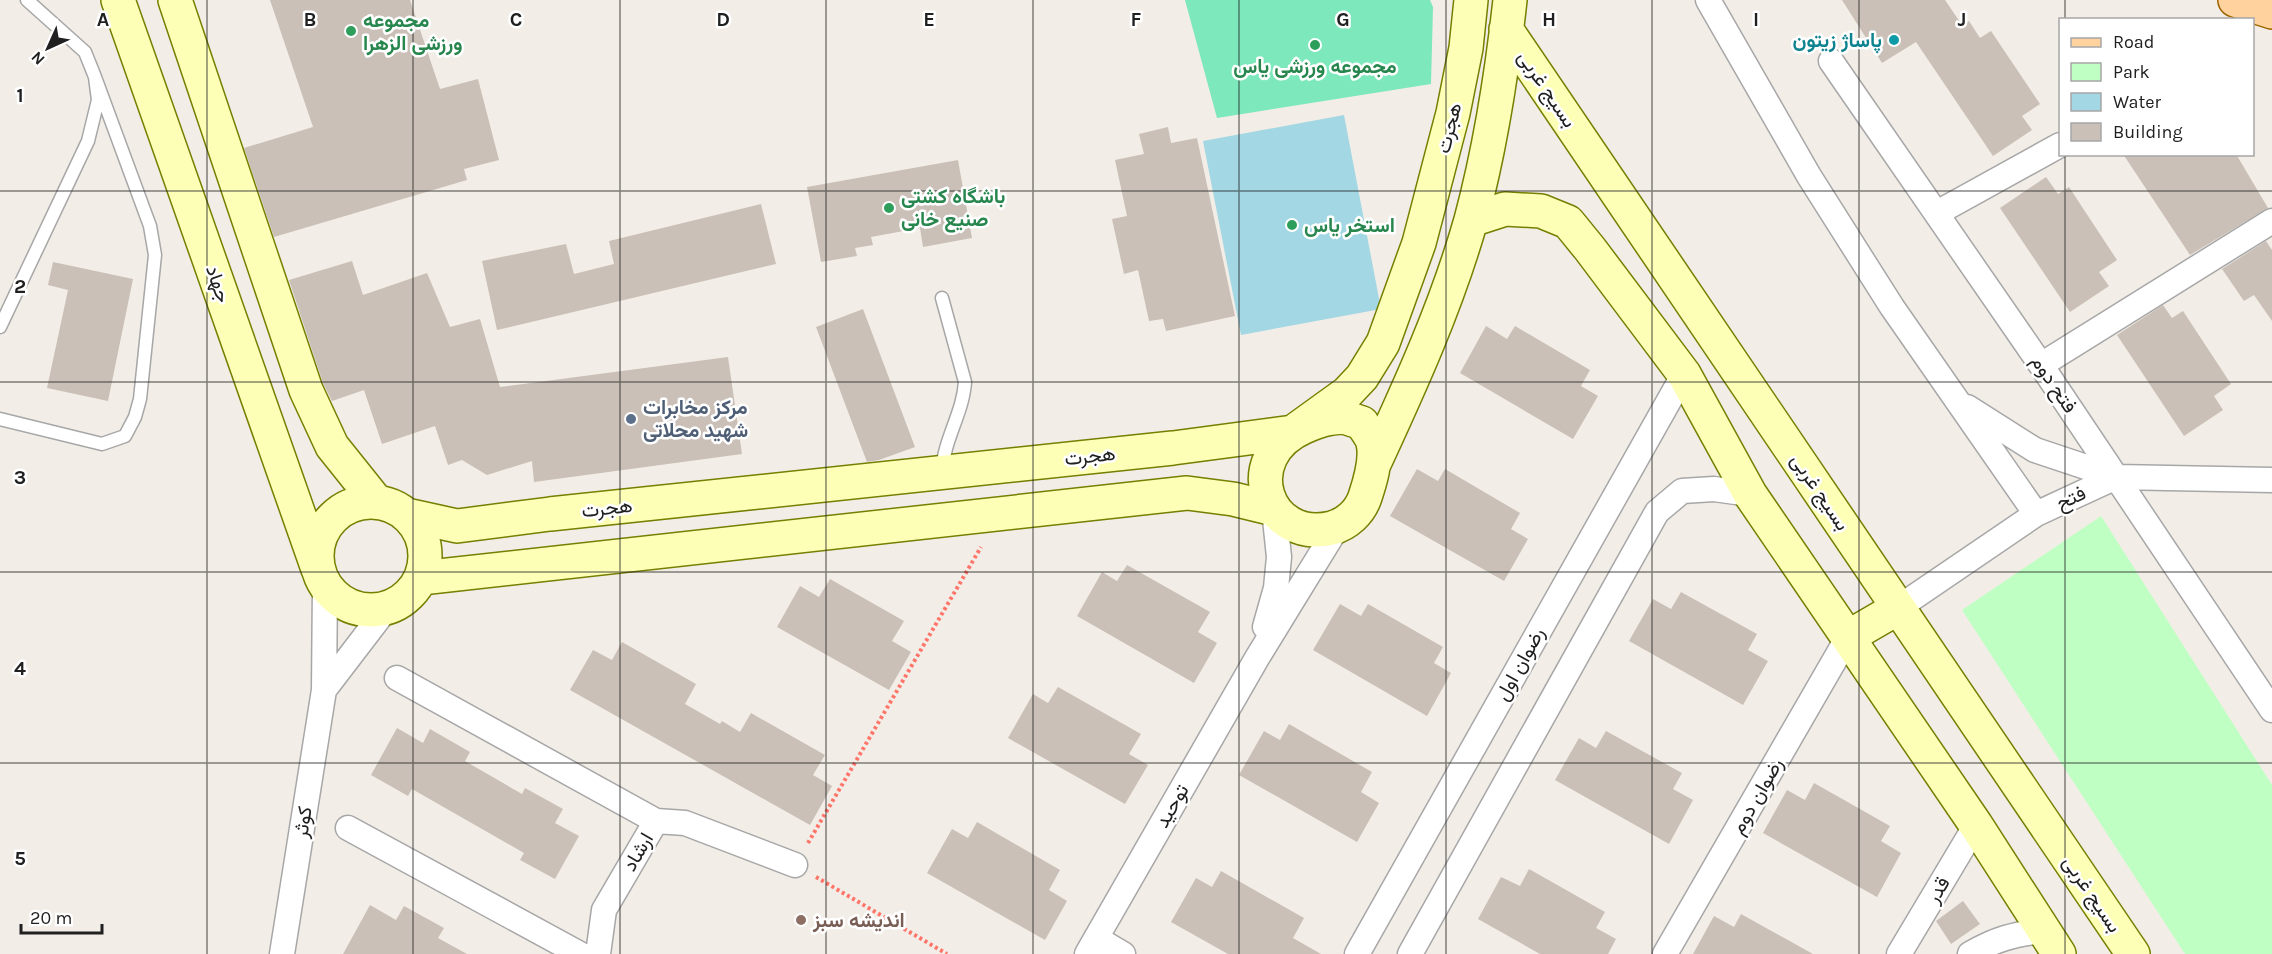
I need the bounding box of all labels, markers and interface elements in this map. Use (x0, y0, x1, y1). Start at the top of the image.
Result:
text: A (97, 8, 110, 31)
text: B (304, 8, 316, 31)
text: C (510, 8, 522, 31)
text: D (716, 8, 730, 31)
text: E (923, 8, 935, 31)
text: F (1131, 8, 1142, 31)
text: G (1336, 8, 1350, 31)
text: H (1542, 8, 1556, 31)
text: I (1753, 8, 1759, 31)
text: J (1958, 8, 1966, 31)
place label: مجموعه ورزشی الزهرا (363, 9, 463, 56)
north arrow (18, 18, 78, 78)
legend (2059, 18, 2254, 156)
marker: مجموعه ورزشی الزهرا (344, 24, 358, 38)
place label: پاساژ زیتون (1793, 29, 1882, 54)
text: Road (2113, 31, 2154, 53)
marker: پاساژ زیتون (1887, 33, 1901, 47)
marker: مجموعه ورزشی یاس (1308, 38, 1322, 52)
street label: بسیج غربی (1511, 46, 1581, 133)
text: N (27, 47, 49, 69)
place label: مجموعه ورزشی یاس (1233, 55, 1397, 79)
text: Park (2113, 61, 2150, 83)
text: 1 (16, 84, 24, 107)
text: Water (2113, 91, 2161, 113)
street label: هجرت (1432, 100, 1467, 156)
text: Building (2113, 121, 2183, 143)
place label: باشگاه کشتی صنیع خانی (901, 185, 1005, 233)
marker: باشگاه کشتی صنیع خانی (882, 201, 896, 215)
place label: استخر یاس (1304, 214, 1395, 238)
marker: استخر یاس (1285, 218, 1299, 232)
street label: جهاد (200, 262, 235, 306)
text: 2 (14, 275, 26, 298)
street label: فتح دوم (2025, 351, 2082, 419)
place label: مرکز مخابرات شهید محلاتی (643, 396, 748, 443)
marker: مرکز مخابرات شهید محلاتی (624, 412, 638, 426)
street label: هجرت (1063, 442, 1117, 471)
street label: بسیج غربی (1784, 449, 1854, 536)
text: 3 (14, 466, 26, 489)
street label: فتح (2053, 481, 2090, 516)
street label: هجرت (580, 494, 634, 523)
street label: رضوان اول (1491, 623, 1550, 705)
text: 4 (14, 657, 26, 680)
street label: رضوان دوم (1726, 754, 1789, 839)
street label: توحید (1150, 780, 1194, 832)
street label: کوثر (289, 804, 318, 841)
street label: ارشاد (618, 829, 659, 876)
text: 5 (14, 847, 26, 870)
street label: بسیج غربی (2056, 851, 2126, 938)
street label: قدر (1921, 873, 1956, 909)
scale bar (21, 897, 102, 935)
text: 20 m (30, 907, 72, 929)
place label: اندیشه سبز (812, 909, 905, 933)
marker: اندیشه سبز (794, 913, 808, 927)

